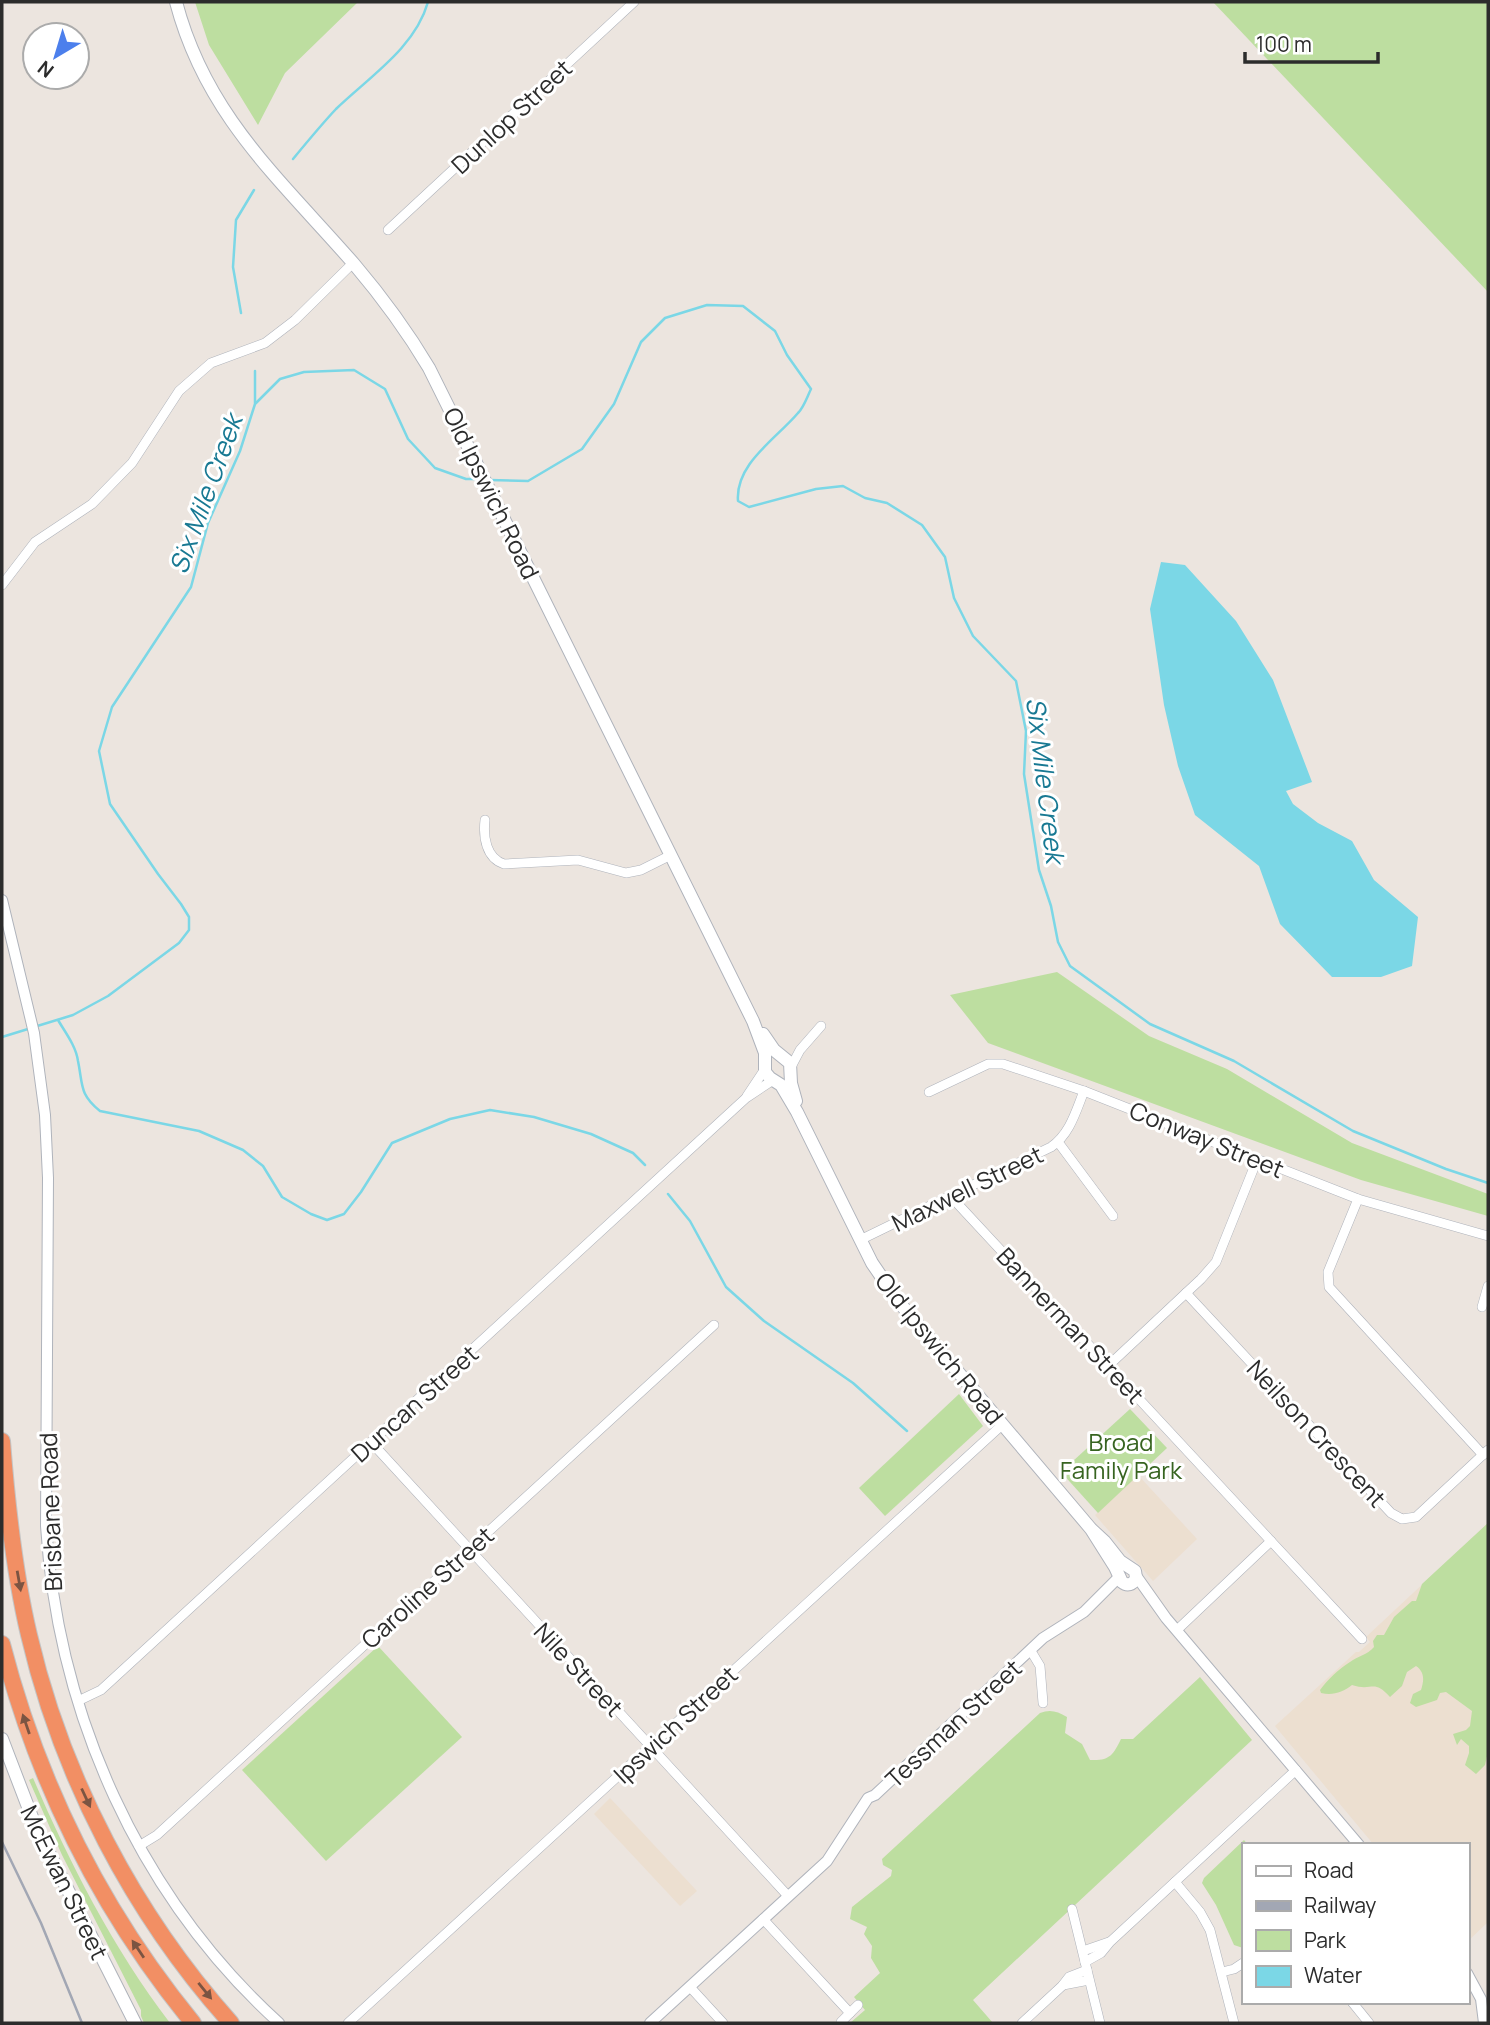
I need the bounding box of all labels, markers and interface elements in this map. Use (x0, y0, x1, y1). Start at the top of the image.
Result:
north arrow (21, 21, 91, 91)
scale bar (1245, 21, 1378, 65)
text: 100 m (1256, 30, 1312, 58)
street label: Dunlop Street (443, 51, 579, 181)
text: N (32, 55, 59, 84)
street label: Old Ipswich Road (436, 402, 548, 584)
water label: Six Mile Creek (160, 406, 252, 578)
water label: Six Mile Creek (1018, 695, 1075, 869)
street label: Conway Street (1125, 1093, 1289, 1185)
street label: Maxwell Street (886, 1137, 1048, 1239)
street label: Bannerman Street (990, 1240, 1152, 1410)
street label: Old Ipswich Road (868, 1265, 1012, 1431)
street label: Duncan Street (343, 1337, 485, 1469)
street label: Neilson Crescent (1240, 1352, 1394, 1514)
park label: Broad Family Park (1060, 1425, 1183, 1486)
street label: Brisbane Road (31, 1432, 69, 1592)
street label: Caroline Street (354, 1519, 500, 1655)
one-way arrow (14, 1570, 25, 1592)
street label: Nile Street (527, 1615, 631, 1723)
street label: Tessman Street (878, 1651, 1028, 1795)
street label: Ipswich Street (606, 1658, 744, 1790)
one-way arrow (20, 1714, 31, 1735)
one-way arrow (80, 1788, 92, 1808)
street label: McEwan Street (13, 1799, 117, 1965)
legend (1242, 1843, 1469, 2004)
text: Road (1304, 1856, 1354, 1884)
text: Railway (1304, 1891, 1376, 1919)
text: Park (1304, 1926, 1346, 1954)
one-way arrow (131, 1939, 144, 1959)
text: Water (1304, 1961, 1363, 1989)
one-way arrow (197, 1982, 212, 2000)

